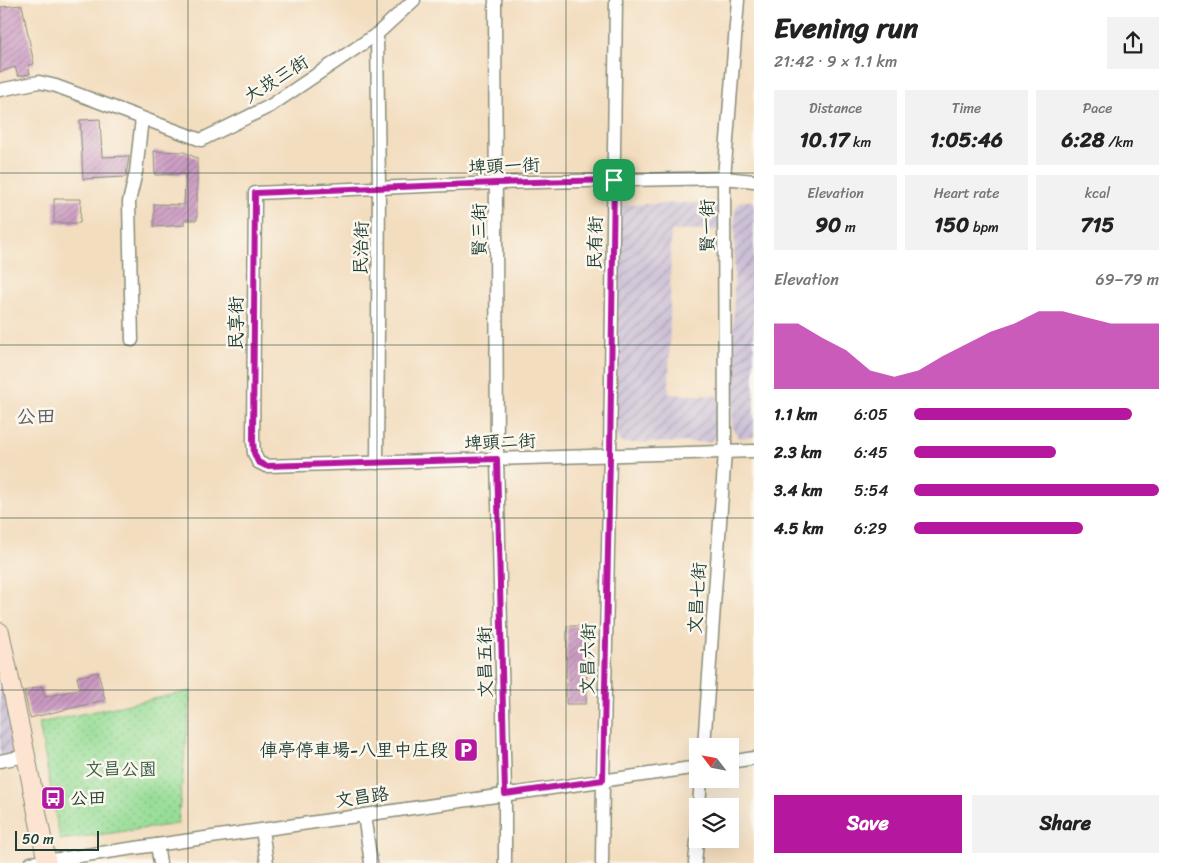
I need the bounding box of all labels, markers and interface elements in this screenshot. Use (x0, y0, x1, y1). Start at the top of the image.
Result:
text: Evening run (774, 3, 918, 52)
button: share (1107, 17, 1159, 69)
street label: 大崁三街 (237, 46, 315, 112)
text: 21:42 · 9 × 1.1 km (774, 47, 897, 76)
text: Distance (809, 96, 862, 121)
text: Time (952, 96, 981, 121)
text: Pace (1083, 96, 1112, 121)
text: 10.17 (800, 121, 849, 159)
text: 1:05:46 (930, 121, 1003, 159)
text: 6:28 (1062, 121, 1105, 159)
text: km (849, 130, 871, 155)
text: /km (1105, 130, 1133, 155)
street label: 埤頭一街 (467, 149, 541, 183)
pin (593, 159, 635, 201)
icon: arrive (600, 166, 628, 194)
text: Elevation (807, 181, 864, 206)
text: Heart rate (934, 181, 999, 206)
text: kcal (1085, 181, 1110, 206)
street label: 賢一街 (691, 199, 723, 253)
street label: 賢三街 (463, 203, 495, 257)
text: 90 (815, 206, 841, 244)
text: 150 (934, 206, 969, 244)
text: 715 (1081, 206, 1114, 244)
text: m (841, 215, 856, 240)
text: bpm (969, 215, 999, 240)
street label: 民有街 (579, 216, 611, 270)
street label: 民治街 (345, 221, 377, 275)
text: Elevation (774, 265, 839, 294)
text: 69–79 m (1096, 265, 1159, 294)
street label: 民享街 (220, 296, 252, 350)
district label: 公田 (16, 399, 56, 434)
text: 1.1 km (774, 400, 818, 429)
text: 6:05 (854, 400, 888, 429)
street label: 埤頭二街 (463, 425, 537, 459)
text: 2.3 km (774, 438, 822, 467)
text: 6:45 (854, 438, 888, 467)
text: 3.4 km (774, 476, 823, 505)
text: 5:54 (854, 476, 888, 505)
text: 4.5 km (774, 514, 824, 543)
text: 6:29 (854, 514, 887, 543)
street label: 文昌七街 (679, 561, 715, 635)
street label: 文昌六街 (571, 623, 605, 695)
street label: 文昌五街 (468, 626, 502, 698)
place label: 俥亭停車場-八里中庄段 (260, 734, 448, 766)
parking icon: 俥亭停車場-八里中庄段 (453, 737, 479, 763)
north arrow (689, 738, 739, 788)
map controls (689, 738, 739, 848)
park label: 文昌公園 (85, 753, 157, 785)
street label: 文昌路 (333, 777, 391, 817)
place label: 公田 (70, 782, 106, 814)
bus stop icon: 公田 (40, 785, 66, 811)
button: Save (774, 795, 962, 853)
button: Share (972, 795, 1159, 853)
button: layers (689, 798, 739, 848)
text: 50 m (22, 827, 54, 852)
scale bar (15, 828, 99, 851)

